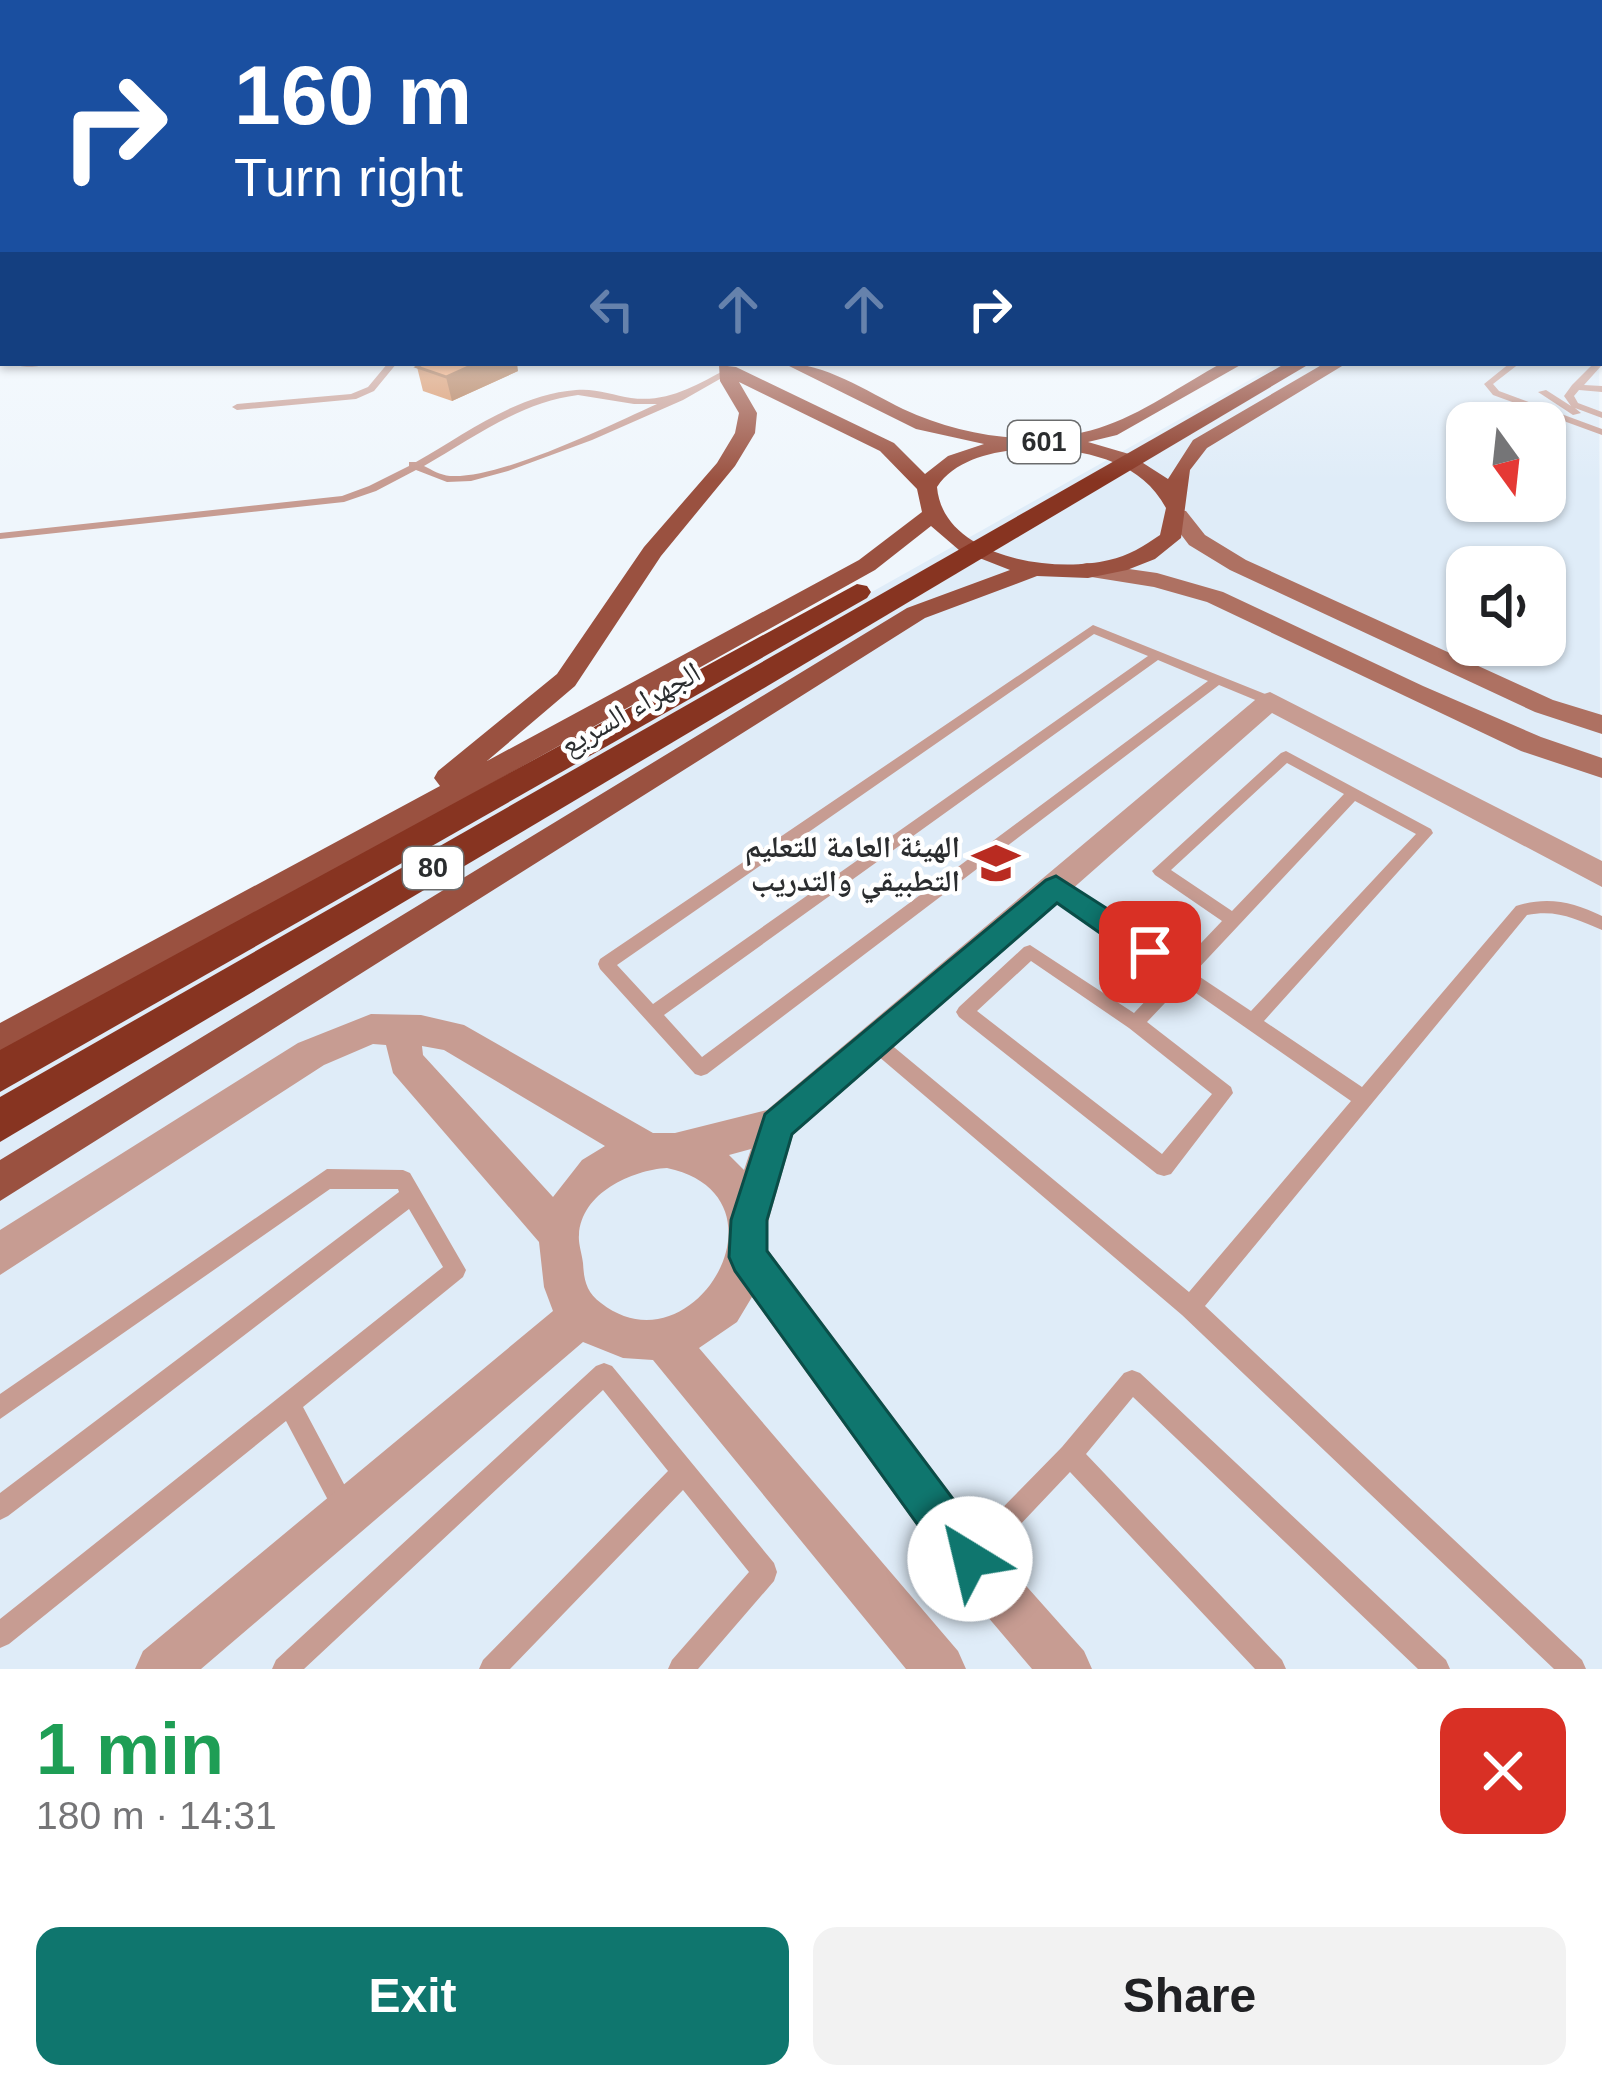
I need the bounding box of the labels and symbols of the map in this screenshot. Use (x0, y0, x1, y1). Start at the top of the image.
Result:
north arrow (1446, 402, 1566, 522)
road number: 601 (1008, 421, 1080, 463)
street label: الجهراء السريع (554, 655, 707, 764)
place label: الهيئة العامة للتعليم التطبيقي والتدريب (745, 830, 960, 904)
school or university icon: الهيئة العامة للتعليم التطبيقي والتدريب (971, 838, 1021, 888)
road number: 80 (403, 847, 463, 889)
pin (1099, 901, 1201, 1003)
position arrow (907, 1496, 1033, 1622)

